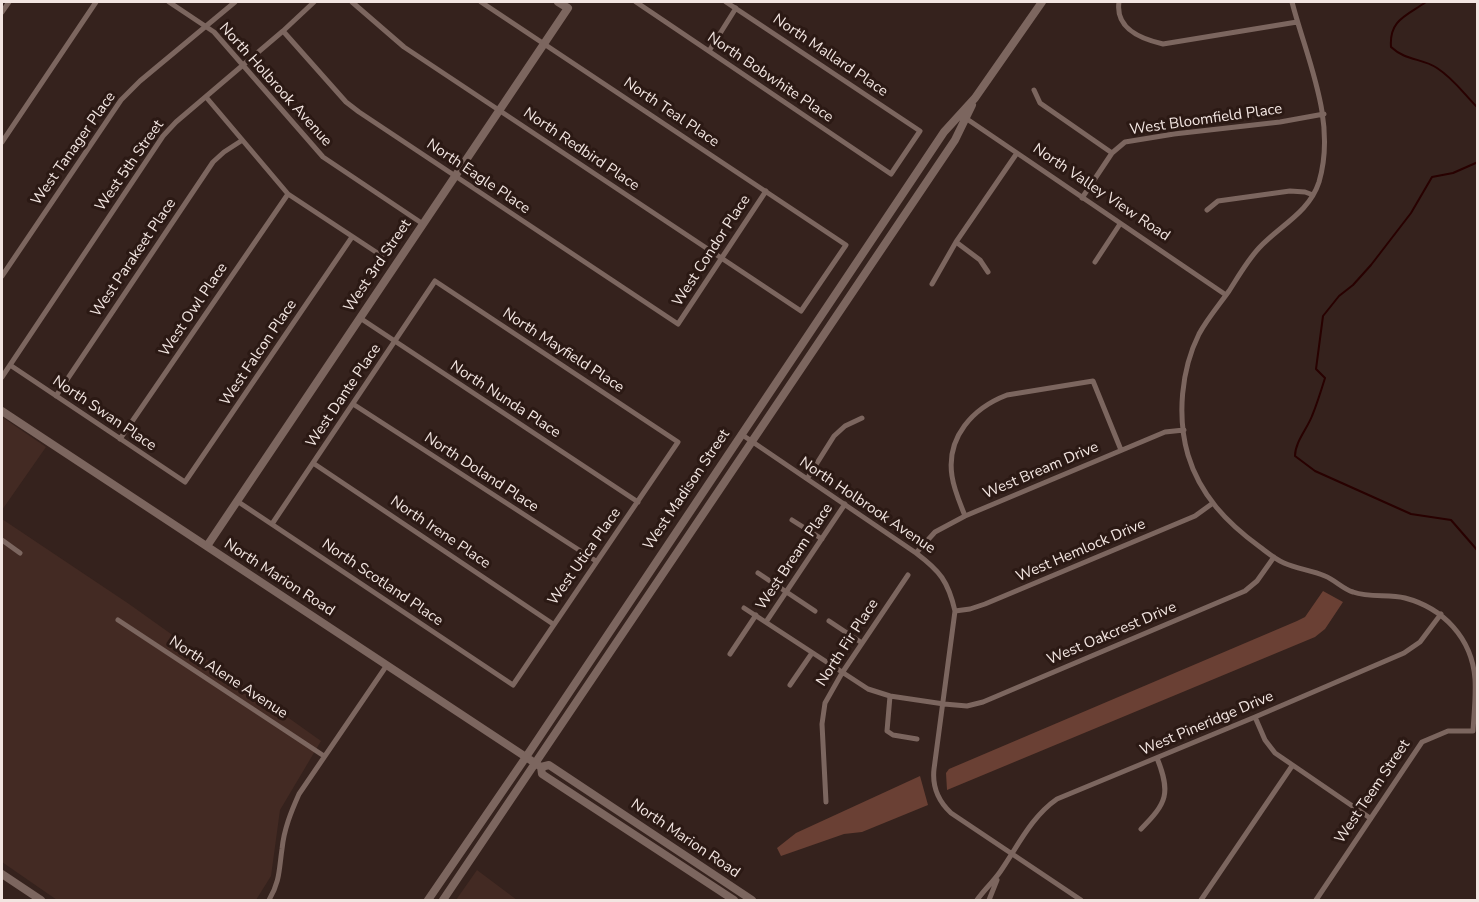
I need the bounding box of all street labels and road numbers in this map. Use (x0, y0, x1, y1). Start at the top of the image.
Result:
street label: North Mallard Place (769, 11, 891, 101)
street label: North Holbrook Avenue (215, 19, 335, 151)
street label: North Bobwhite Place (704, 29, 836, 127)
street label: North Teal Place (620, 74, 722, 152)
street label: West Tanager Place (28, 89, 120, 209)
street label: West Bloomfield Place (1129, 100, 1283, 140)
street label: North Redbird Place (520, 104, 642, 196)
street label: West 5th Street (92, 117, 168, 215)
street label: North Eagle Place (423, 136, 533, 218)
street label: North Valley View Road (1029, 140, 1173, 246)
street label: West Condor Place (669, 192, 755, 310)
street label: West Parakeet Place (88, 195, 180, 321)
street label: West 3rd Street (340, 216, 416, 316)
street label: West Owl Place (156, 260, 232, 360)
street label: West Falcon Place (217, 296, 301, 410)
street label: North Mayfield Place (499, 305, 627, 397)
street label: West Dante Place (303, 341, 385, 451)
street label: North Nunda Place (446, 358, 564, 442)
street label: North Swan Place (49, 373, 159, 455)
street label: West Madison Street (640, 426, 734, 554)
street label: North Doland Place (421, 429, 541, 517)
street label: West Bream Drive (981, 439, 1101, 503)
street label: North Holbrook Avenue (796, 454, 938, 558)
street label: North Irene Place (386, 493, 494, 573)
street label: West Bream Place (753, 500, 837, 614)
street label: West Utica Place (545, 505, 625, 609)
street label: West Hemlock Drive (1014, 516, 1148, 586)
street label: North Marion Road (220, 536, 338, 620)
street label: North Scotland Place (318, 536, 446, 630)
street label: North Fir Place (813, 596, 883, 690)
street label: West Oakcrest Drive (1045, 599, 1179, 669)
street label: North Alene Avenue (165, 633, 291, 723)
street label: West Pineridge Drive (1138, 688, 1276, 760)
street label: West Teem Street (1332, 737, 1414, 847)
street label: North Marion Road (627, 796, 743, 882)

